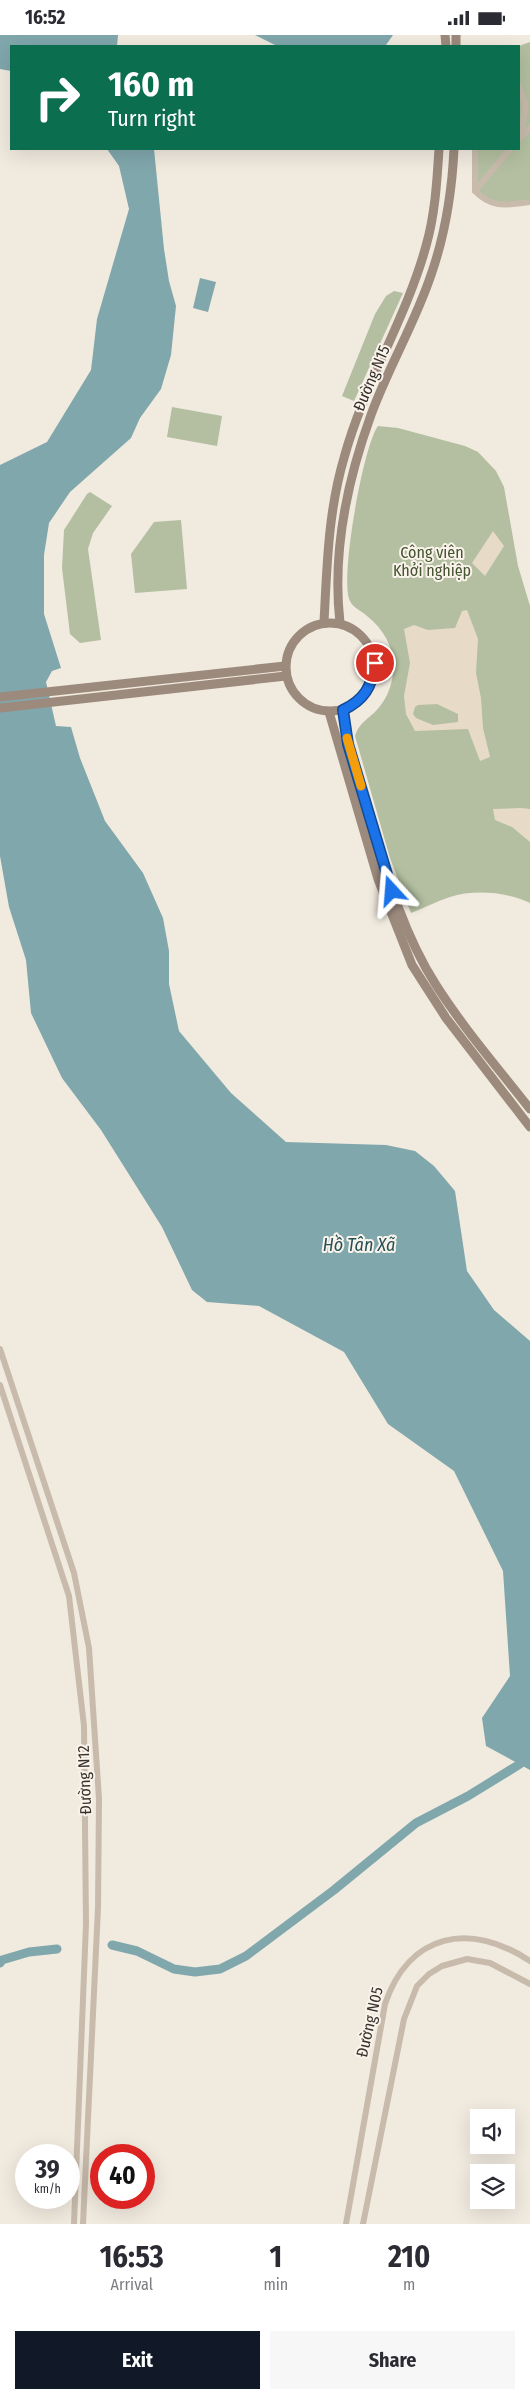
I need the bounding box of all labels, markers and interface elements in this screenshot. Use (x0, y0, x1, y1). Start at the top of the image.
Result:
text: 16:52 (25, 6, 65, 29)
text: 160 m (108, 63, 194, 105)
icon: right (25, 65, 90, 130)
text: Turn right (108, 105, 196, 132)
street label: Đường N15 (349, 342, 394, 414)
park label: Công viên Khởi nghiệp (393, 543, 471, 580)
pin (354, 642, 396, 684)
icon: arrive (361, 649, 389, 677)
position arrow (365, 864, 417, 916)
water label: Hồ Tân Xã (323, 1234, 395, 1256)
street label: Đường N12 (74, 1745, 95, 1815)
street label: Đường N05 (352, 1985, 387, 2059)
map controls (470, 2109, 515, 2209)
button: sound (470, 2109, 515, 2154)
speed limit sign: 40 (90, 2144, 155, 2209)
text: 39 (35, 2155, 60, 2185)
button: layers (470, 2164, 515, 2209)
text: km/h (34, 2182, 61, 2196)
text: 16:53 (100, 2239, 164, 2275)
text: 1 (269, 2239, 282, 2275)
text: 210 (388, 2239, 430, 2275)
text: Arrival (111, 2275, 153, 2294)
text: min (263, 2275, 288, 2294)
text: m (403, 2275, 415, 2294)
button: Exit (15, 2331, 260, 2389)
button: Share (270, 2331, 515, 2389)

